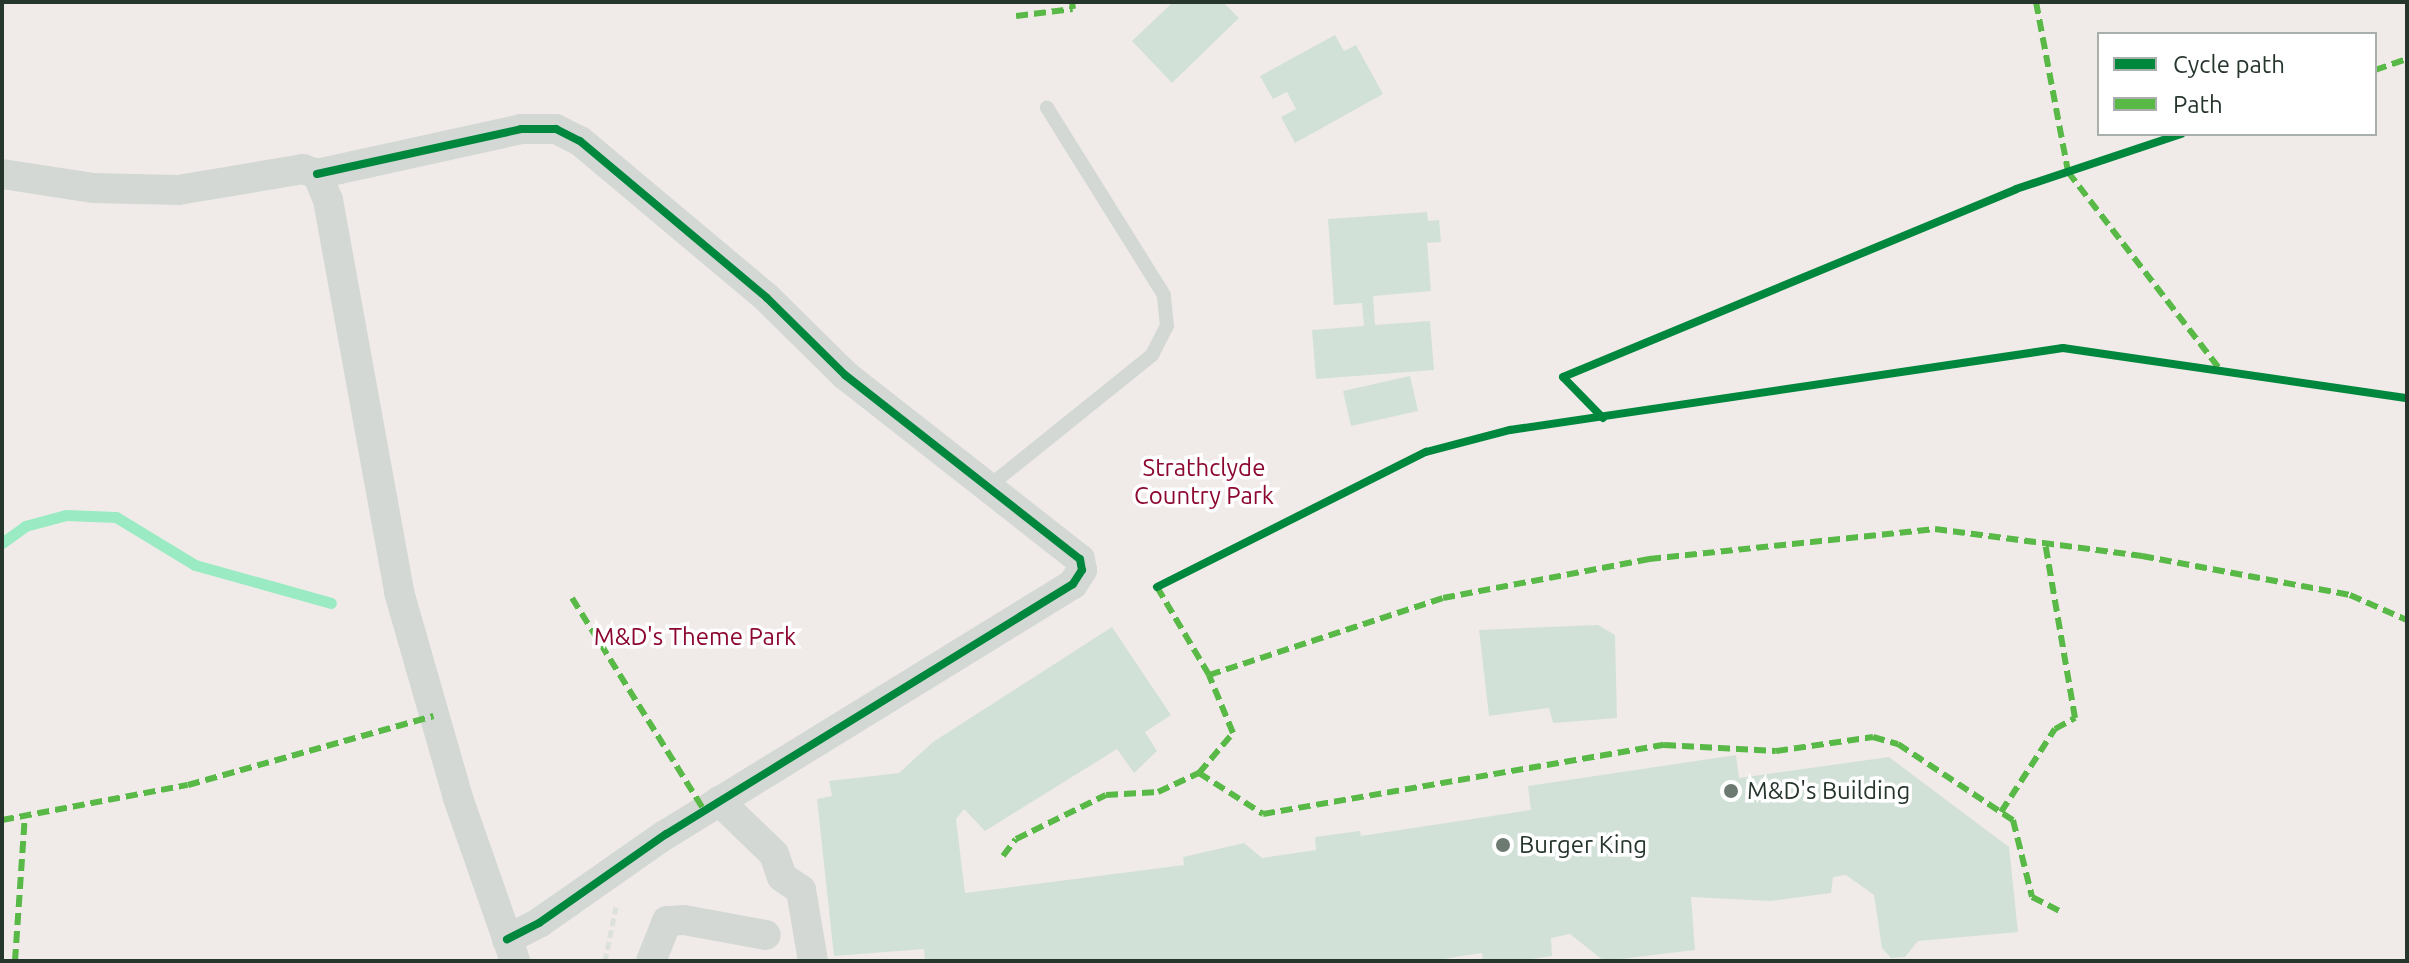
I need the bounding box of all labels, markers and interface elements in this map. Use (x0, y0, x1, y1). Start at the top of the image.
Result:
legend (2097, 32, 2377, 136)
text: Cycle path (2173, 51, 2285, 78)
text: Path (2173, 91, 2223, 118)
park label: Strathclyde Country Park (1134, 454, 1274, 510)
park label: M&D's Theme Park (594, 623, 796, 651)
place label: M&D's Building (1747, 777, 1910, 805)
marker: M&D's Building (1722, 782, 1740, 800)
place label: Burger King (1519, 831, 1647, 859)
marker: Burger King (1494, 836, 1512, 854)

